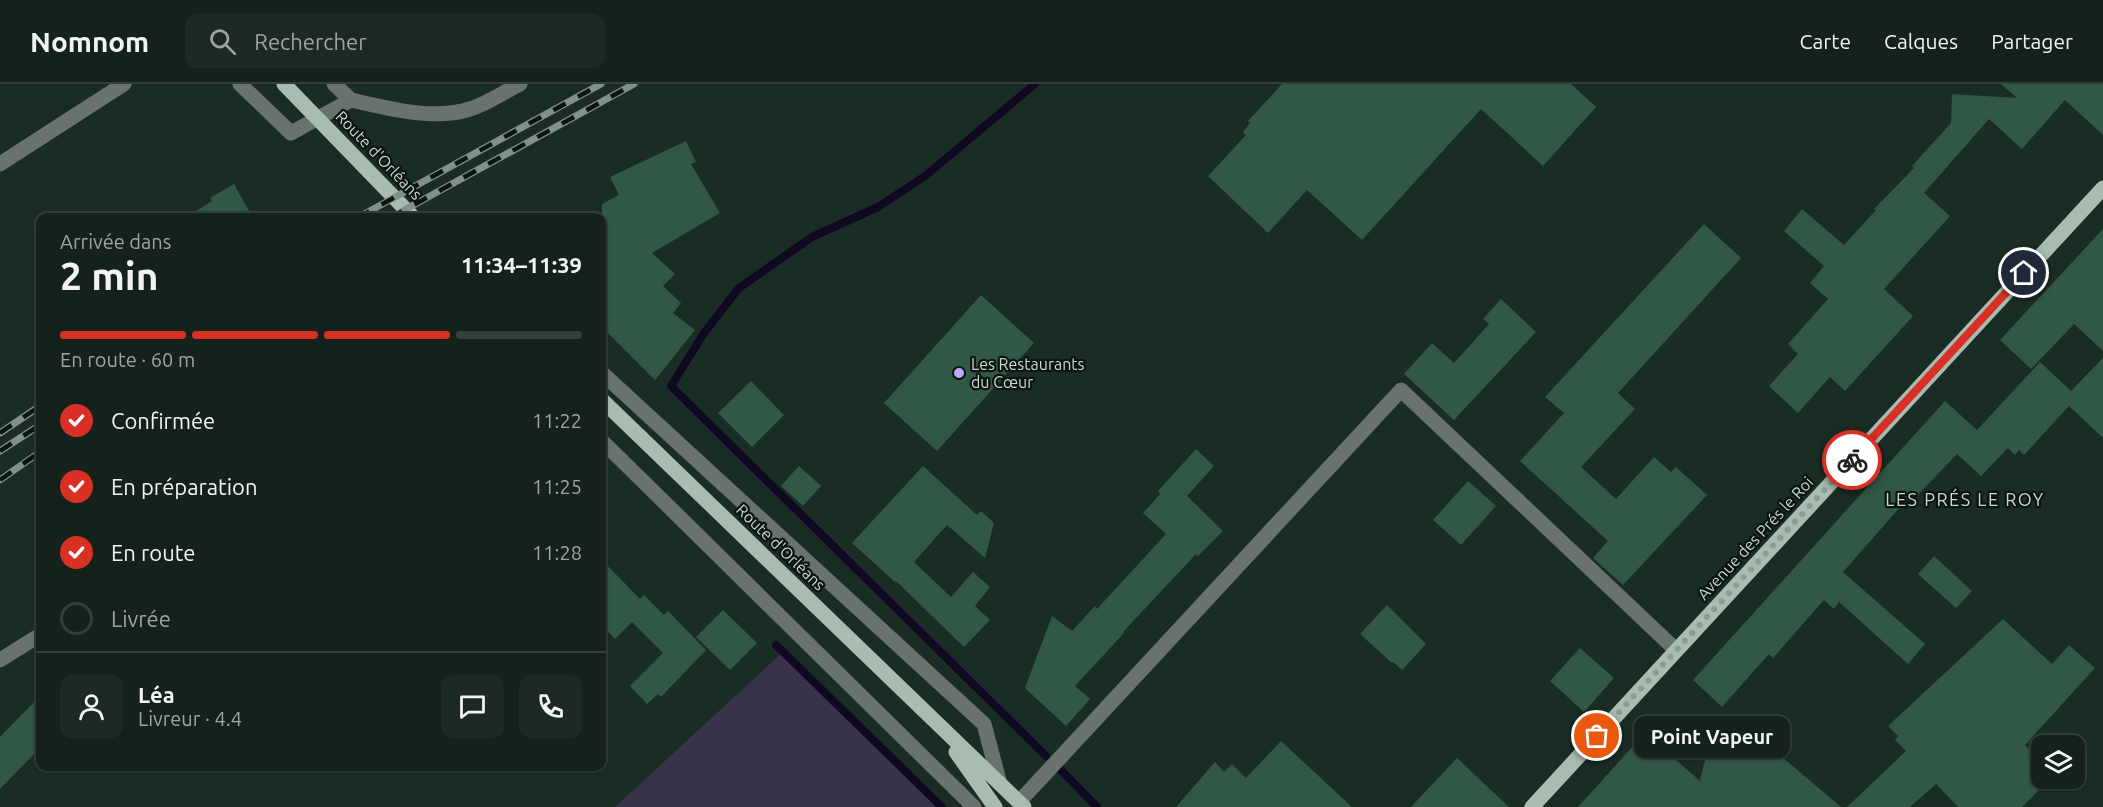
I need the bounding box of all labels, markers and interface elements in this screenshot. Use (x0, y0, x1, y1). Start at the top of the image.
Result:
search box (185, 14, 605, 68)
icon: search (206, 25, 239, 58)
text: Nomnom (30, 26, 149, 57)
text: Rechercher (254, 29, 367, 54)
text: Carte (1800, 29, 1851, 53)
text: Calques (1884, 29, 1958, 53)
text: Partager (1991, 29, 2073, 53)
street label: Route d'Orléans (332, 107, 426, 203)
text: Arrivée dans (60, 230, 171, 253)
pin (1998, 247, 2049, 298)
text: 11:34–11:39 (461, 252, 582, 277)
text: 2 min (60, 254, 159, 297)
icon: home (2007, 256, 2040, 289)
text: En route · 60 m (60, 348, 195, 371)
place label: Les Restaurants du Cœur (971, 355, 1085, 391)
marker: Les Restaurants du Cœur (952, 366, 966, 380)
icon: check (60, 404, 93, 437)
text: Confirmée (111, 408, 215, 433)
text: 11:22 (532, 409, 582, 432)
courier (1822, 430, 1882, 490)
icon: bike (1836, 444, 1869, 477)
icon: check (60, 470, 93, 503)
street label: Avenue des Prés le Roi (1693, 473, 1817, 603)
text: En préparation (111, 474, 258, 499)
text: 11:25 (532, 475, 582, 498)
district label: LES PRÉS LE ROY (1885, 488, 2045, 509)
street label: Route d'Orléans (733, 500, 829, 594)
icon: check (60, 536, 93, 569)
text: En route (111, 540, 195, 565)
text: 11:28 (532, 541, 582, 564)
text: Livrée (111, 606, 171, 631)
button: person (60, 675, 123, 738)
button: chat (441, 675, 504, 738)
button: phone (519, 675, 582, 738)
text: Léa (138, 682, 175, 707)
text: Livreur · 4.4 (138, 707, 242, 730)
pin (1571, 710, 1622, 761)
callout: Point Vapeur (1633, 715, 1789, 757)
icon: bag (1580, 719, 1613, 752)
text: Point Vapeur (1651, 725, 1773, 748)
map controls (2031, 735, 2085, 789)
button: layers (2031, 735, 2085, 789)

